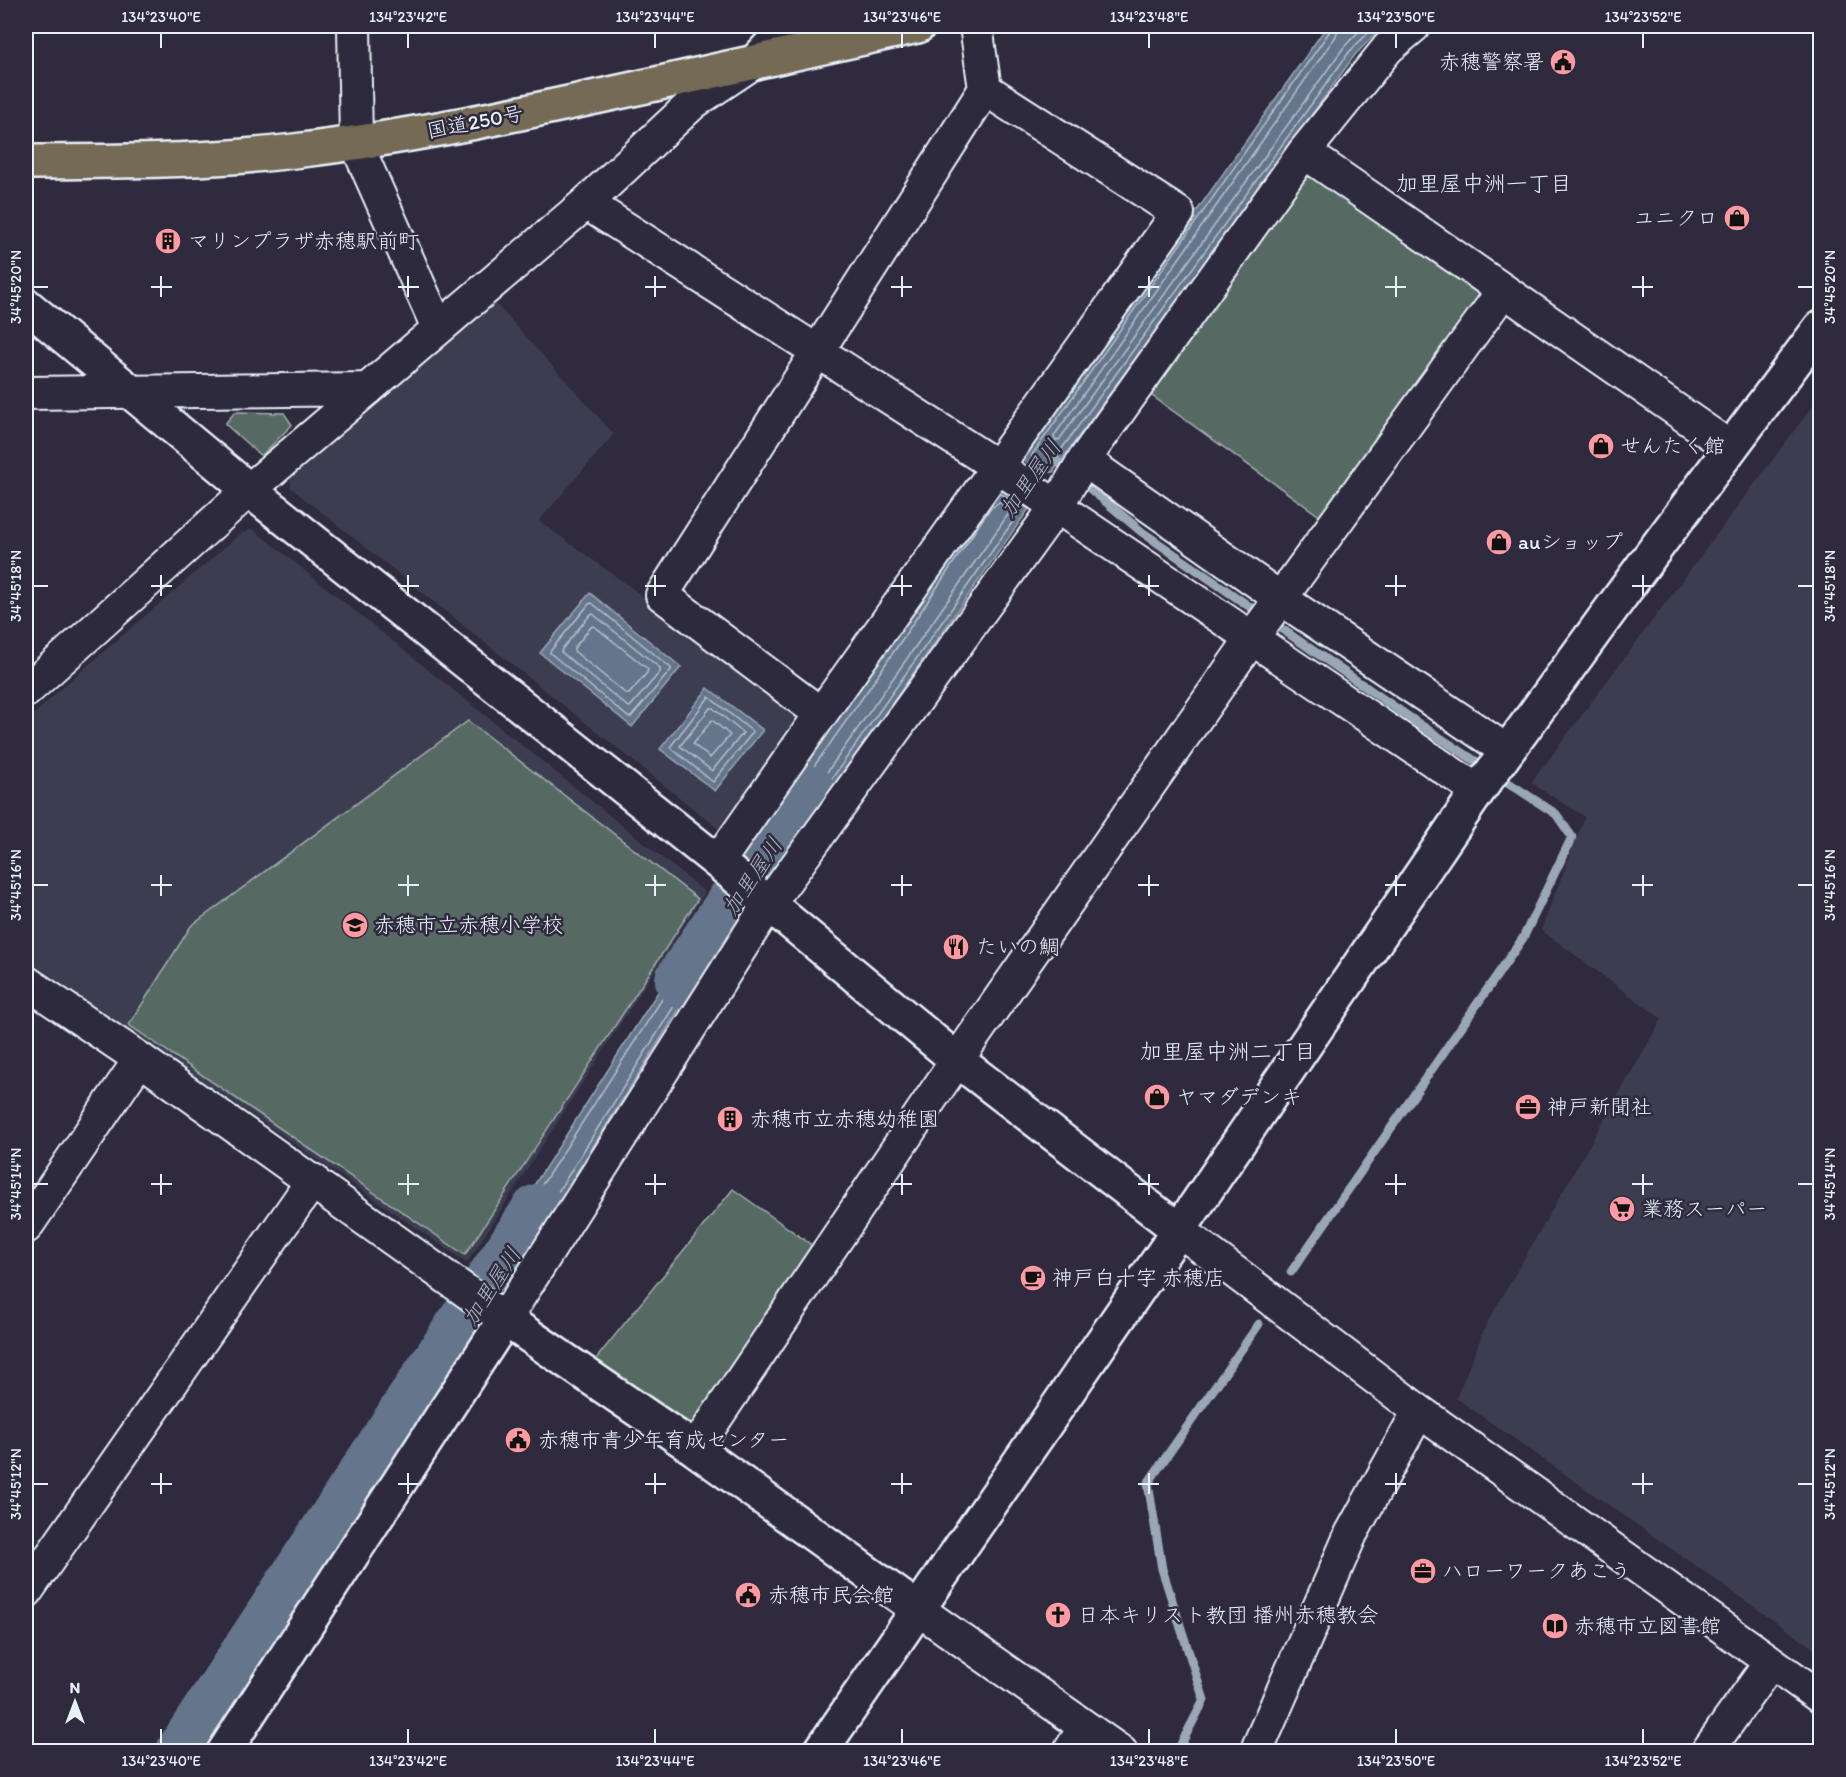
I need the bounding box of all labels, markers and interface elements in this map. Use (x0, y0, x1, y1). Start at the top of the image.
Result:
text: 134°23'40"E (121, 8, 201, 26)
text: 134°23'42"E (369, 8, 447, 26)
text: 134°23'44"E (615, 8, 695, 26)
text: 134°23'46"E (863, 8, 941, 26)
text: 134°23'48"E (1110, 8, 1188, 26)
text: 134°23'50"E (1357, 8, 1435, 26)
text: 134°23'52"E (1605, 8, 1681, 26)
public building icon: 赤穂警察署 (1548, 47, 1578, 77)
place label: 赤穂警察署 (1439, 49, 1544, 74)
street label: 国道250号 (424, 100, 525, 143)
district label: 加里屋中洲一丁目 (1396, 170, 1572, 197)
shop icon: ユニクロ (1722, 203, 1752, 233)
place label: ユニクロ (1634, 205, 1718, 230)
building icon: マリンプラザ赤穂駅前町 (153, 226, 183, 256)
place label: マリンプラザ赤穂駅前町 (188, 228, 419, 253)
text: 34°45'20"N (7, 250, 25, 324)
text: 34°45'20"N (1821, 250, 1839, 324)
shop icon: せんたく館 (1586, 431, 1616, 461)
place label: せんたく館 (1620, 433, 1725, 458)
water label: 加里屋川 (994, 434, 1067, 522)
shop icon: auショップ (1484, 527, 1514, 557)
place label: auショップ (1518, 529, 1624, 554)
text: 34°45'18"N (7, 550, 25, 622)
text: 34°45'18"N (1821, 550, 1839, 622)
water label: 加里屋川 (717, 832, 788, 920)
text: 34°45'16"N (7, 849, 25, 921)
text: 34°45'16"N (1821, 849, 1839, 921)
school or university icon: 赤穂市立赤穂小学校 (340, 910, 370, 940)
place label: 赤穂市立赤穂小学校 (374, 912, 563, 937)
restaurant icon: たいの鯛 (941, 932, 971, 962)
place label: たいの鯛 (976, 934, 1060, 959)
district label: 加里屋中洲二丁目 (1140, 1038, 1316, 1065)
shop icon: ヤマダデンキ (1142, 1082, 1172, 1112)
place label: ヤマダデンキ (1176, 1084, 1302, 1109)
office icon: 神戸新聞社 (1513, 1092, 1543, 1122)
place label: 神戸新聞社 (1547, 1094, 1652, 1119)
building icon: 赤穂市立赤穂幼稚園 (715, 1104, 745, 1134)
place label: 赤穂市立赤穂幼稚園 (750, 1106, 939, 1131)
text: 34°45'14"N (7, 1148, 25, 1220)
text: 34°45'14"N (1821, 1148, 1839, 1220)
supermarket icon: 業務スーパー (1607, 1194, 1637, 1224)
place label: 業務スーパー (1642, 1196, 1767, 1221)
water label: 加里屋川 (456, 1242, 527, 1331)
cafe icon: 神戸白十字 赤穂店 (1018, 1263, 1048, 1293)
place label: 神戸白十字 赤穂店 (1052, 1265, 1225, 1290)
public building icon: 赤穂市青少年育成センター (503, 1425, 533, 1455)
place label: 赤穂市青少年育成センター (538, 1427, 789, 1452)
text: 34°45'12"N (7, 1448, 25, 1520)
text: 34°45'12"N (1821, 1448, 1839, 1520)
office icon: ハローワークあこう (1408, 1556, 1438, 1586)
place label: ハローワークあこう (1442, 1558, 1631, 1583)
public building icon: 赤穂市民会館 (733, 1580, 763, 1610)
place label: 赤穂市民会館 (768, 1582, 894, 1607)
church icon: 日本キリスト教団 播州赤穂教会 (1043, 1600, 1073, 1630)
place label: 日本キリスト教団 播州赤穂教会 (1078, 1602, 1378, 1627)
library icon: 赤穂市立図書館 (1540, 1611, 1570, 1641)
place label: 赤穂市立図書館 (1574, 1613, 1721, 1638)
north arrow (45, 1672, 105, 1732)
text: N (70, 1678, 80, 1697)
text: 134°23'40"E (121, 1752, 201, 1770)
text: 134°23'42"E (369, 1752, 447, 1770)
text: 134°23'44"E (615, 1752, 695, 1770)
text: 134°23'46"E (863, 1752, 941, 1770)
text: 134°23'48"E (1110, 1752, 1188, 1770)
text: 134°23'50"E (1357, 1752, 1435, 1770)
text: 134°23'52"E (1605, 1752, 1681, 1770)

